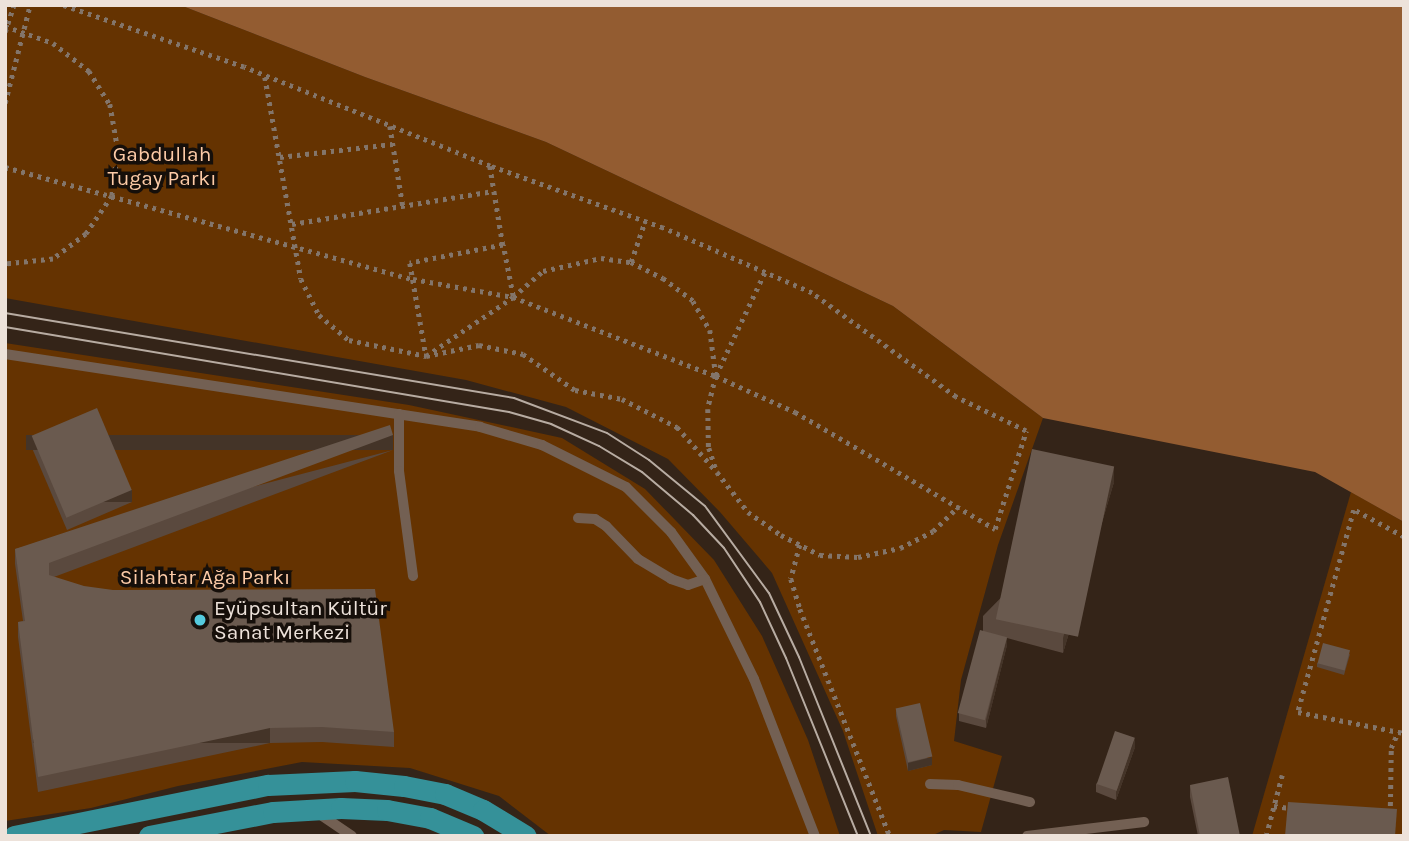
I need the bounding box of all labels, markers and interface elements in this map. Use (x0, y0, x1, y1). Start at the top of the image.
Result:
park label: Gabdullah Tugay Parkı (108, 141, 216, 191)
park label: Silahtar Ağa Parkı (120, 564, 290, 590)
place label: Eyüpsultan Kültür Sanat Merkezi (214, 595, 387, 645)
marker: Eyüpsultan Kültür Sanat Merkezi (192, 612, 208, 628)

